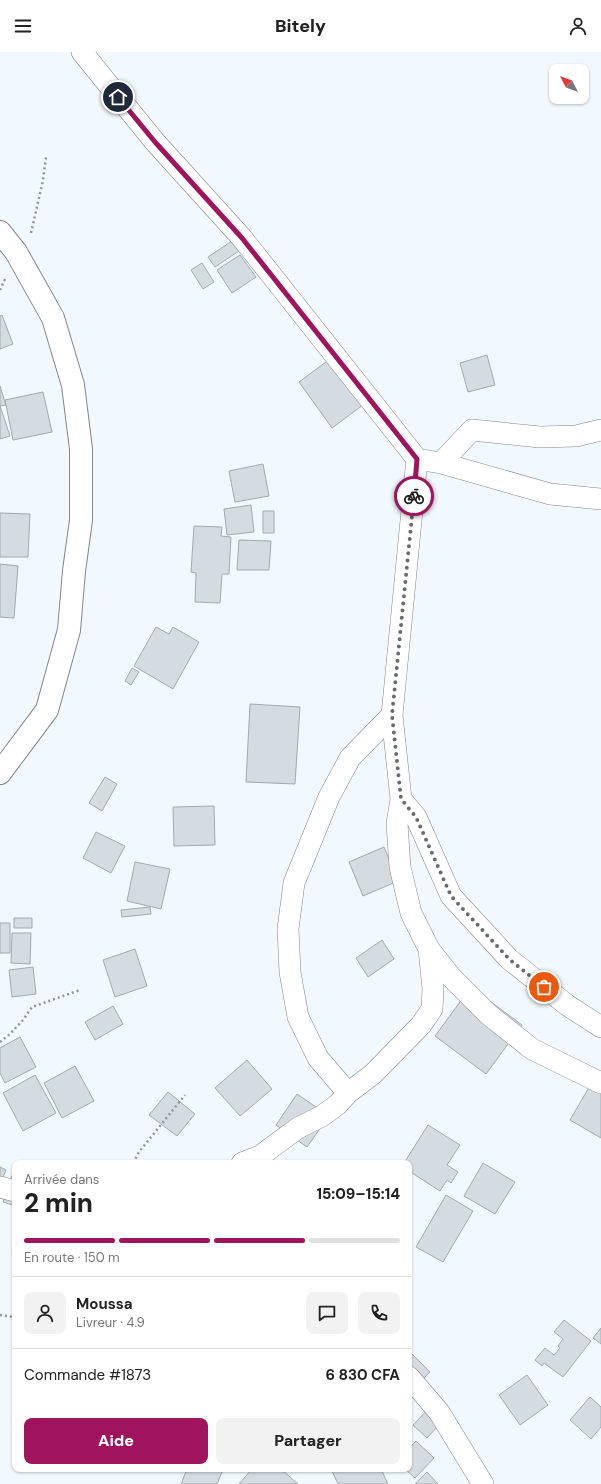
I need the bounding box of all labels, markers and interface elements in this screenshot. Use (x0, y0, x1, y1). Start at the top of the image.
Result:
text: Bitely (275, 14, 326, 38)
icon: menu (12, 15, 34, 37)
icon: person (567, 15, 589, 37)
north arrow (549, 64, 589, 104)
map controls (549, 64, 589, 104)
pin (101, 80, 135, 114)
icon: home (107, 86, 129, 108)
courier (394, 476, 434, 516)
icon: bike (403, 485, 425, 507)
pin (527, 970, 561, 1004)
icon: bag (533, 976, 555, 998)
text: Arrivée dans (24, 1171, 99, 1188)
text: 15:09–15:14 (316, 1184, 400, 1204)
text: 2 min (24, 1186, 93, 1220)
text: En route · 150 m (24, 1249, 120, 1266)
button: person (24, 1292, 66, 1334)
button: chat (306, 1292, 348, 1334)
button: phone (358, 1292, 400, 1334)
text: Moussa (76, 1294, 132, 1314)
text: Livreur · 4.9 (76, 1314, 145, 1331)
text: Commande #1873 (24, 1365, 151, 1385)
text: 6 830 CFA (325, 1365, 400, 1385)
button: Aide (24, 1418, 208, 1464)
button: Partager (216, 1418, 400, 1464)

